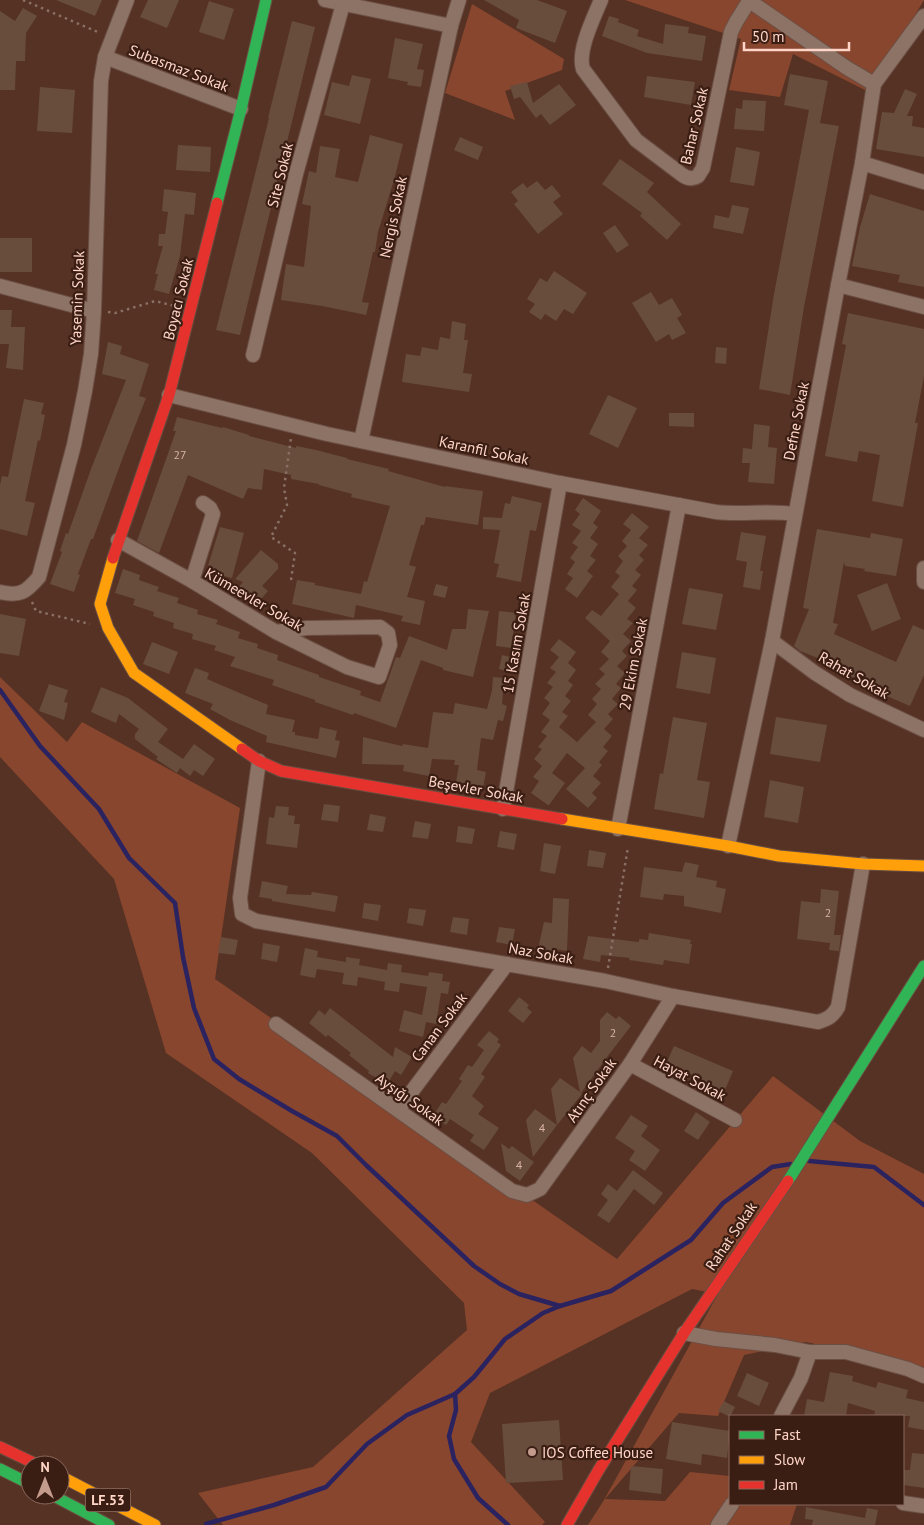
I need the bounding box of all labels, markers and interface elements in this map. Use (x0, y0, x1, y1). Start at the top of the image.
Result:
scale bar (744, 20, 849, 52)
text: 50 m (752, 27, 785, 46)
street label: Subasmaz Sokak (126, 40, 232, 96)
street label: Bahar Sokak (676, 85, 712, 167)
street label: Site Sokak (263, 140, 297, 209)
street label: Nergis Sokak (375, 174, 411, 260)
street label: Yasemin Sokak (66, 249, 88, 346)
street label: Boyacı Sokak (159, 255, 198, 342)
street label: Defne Sokak (779, 379, 813, 462)
street label: Karanfil Sokak (437, 431, 531, 469)
house number: 27 (173, 447, 187, 462)
street label: Kümeevler Sokak (201, 563, 307, 635)
street label: 15 Kasım Sokak (498, 591, 534, 694)
street label: 29 Ekim Sokak (615, 615, 651, 712)
street label: Rahat Sokak (815, 647, 894, 703)
street label: Beşevler Sokak (427, 771, 526, 807)
house number: 2 (825, 905, 831, 920)
street label: Naz Sokak (507, 938, 576, 968)
street label: Canan Sokak (407, 988, 472, 1065)
house number: 2 (610, 1025, 616, 1040)
street label: Hayat Sokak (651, 1051, 730, 1105)
street label: Atınç Sokak (562, 1054, 620, 1126)
street label: Ayşığı Sokak (372, 1068, 449, 1130)
house number: 4 (539, 1120, 546, 1135)
house number: 4 (516, 1157, 523, 1172)
street label: Rahat Sokak (701, 1197, 761, 1274)
legend (729, 1415, 904, 1505)
text: Fast (774, 1425, 801, 1444)
place label: IOS Coffee House (542, 1443, 653, 1462)
marker: IOS Coffee House (526, 1446, 538, 1458)
text: Slow (774, 1450, 805, 1469)
north arrow (20, 1455, 70, 1505)
text: N (40, 1458, 50, 1476)
text: Jam (773, 1475, 798, 1494)
road number: LF.53 (86, 1488, 130, 1512)

